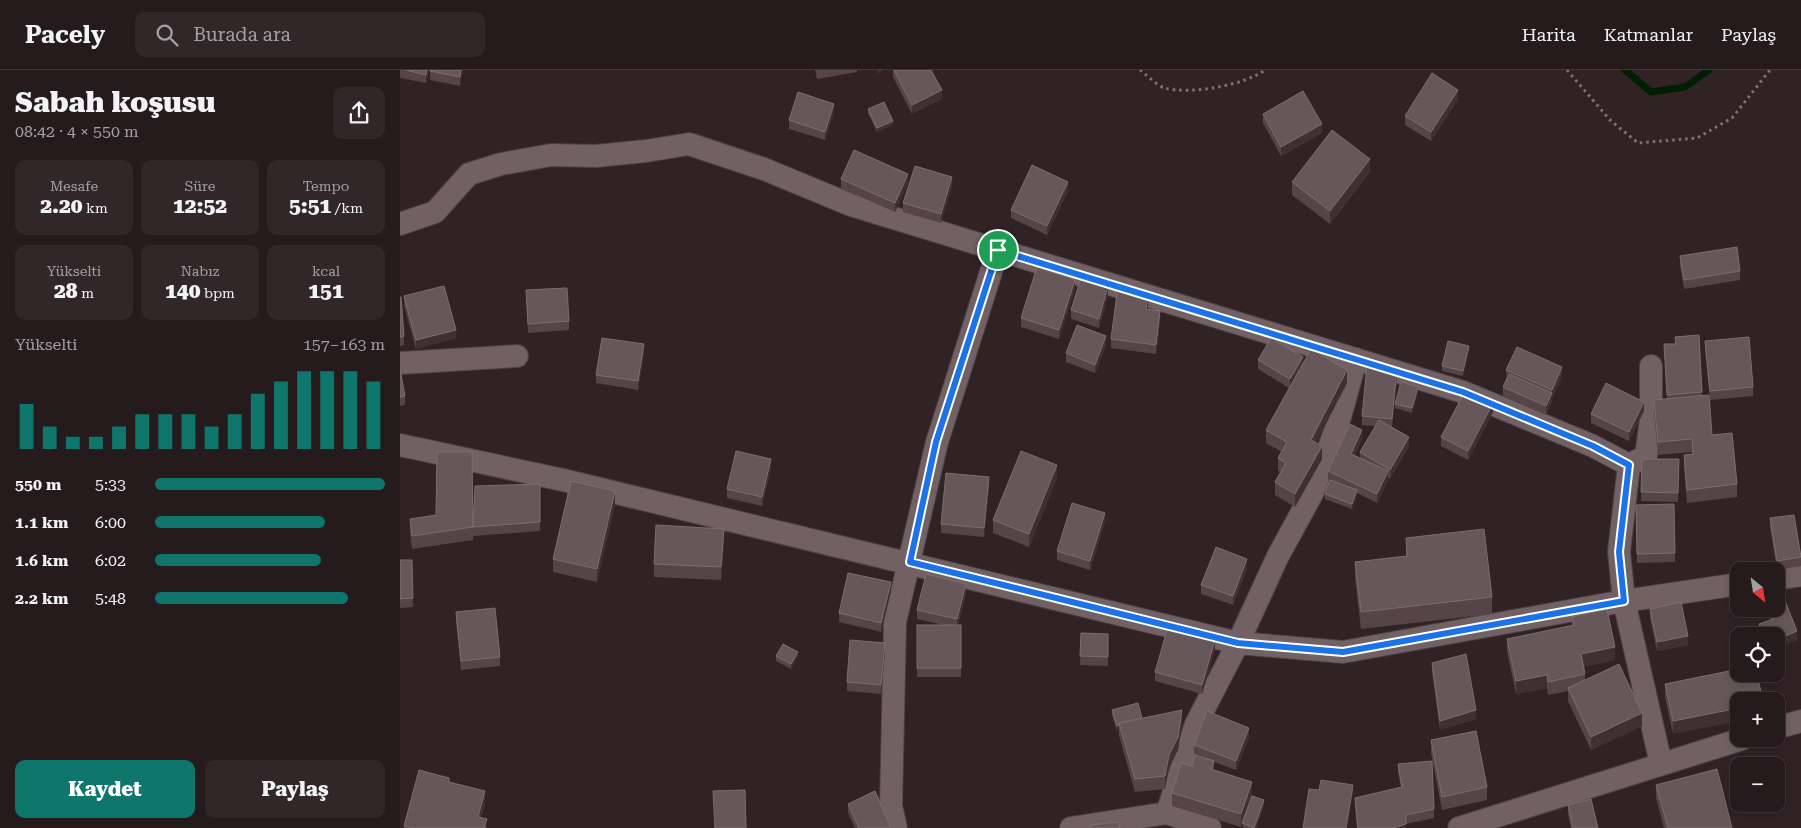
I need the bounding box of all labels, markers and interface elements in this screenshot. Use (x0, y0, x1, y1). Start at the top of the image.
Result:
search box (135, 12, 485, 57)
text: Pacely (25, 21, 105, 49)
icon: search (153, 21, 181, 49)
text: Burada ara (193, 23, 291, 46)
text: Harita (1522, 24, 1576, 45)
text: Katmanlar (1604, 24, 1693, 45)
text: Paylaş (1721, 24, 1776, 45)
text: Sabah koşusu (15, 86, 215, 119)
button: share (333, 87, 385, 139)
text: 08:42 · 4 × 550 m (15, 122, 139, 141)
text: Mesafe (50, 178, 98, 194)
text: Süre (185, 178, 215, 194)
text: Tempo (303, 178, 349, 194)
text: 2.20 (40, 194, 83, 218)
text: 12:52 (173, 194, 227, 218)
text: 5:51 (289, 194, 331, 218)
text: km (83, 200, 108, 216)
text: /km (331, 200, 363, 216)
pin (977, 229, 1019, 271)
icon: arrive (984, 236, 1012, 264)
text: Yükselti (47, 263, 101, 279)
text: Nabız (181, 263, 219, 279)
text: kcal (312, 263, 340, 279)
text: 28 (54, 279, 78, 303)
text: 140 (165, 279, 200, 303)
text: 151 (308, 279, 344, 303)
text: m (78, 285, 94, 301)
text: bpm (200, 285, 235, 301)
text: Yükselti (15, 335, 77, 354)
text: 157–163 m (303, 335, 385, 354)
text: 550 m (15, 475, 61, 494)
text: 5:33 (95, 475, 126, 494)
text: 1.1 km (15, 513, 68, 532)
text: 6:00 (95, 513, 126, 532)
text: 1.6 km (15, 551, 68, 570)
text: 6:02 (95, 551, 126, 570)
north arrow (1730, 562, 1785, 618)
map controls (1730, 562, 1785, 812)
text: 2.2 km (15, 589, 68, 608)
text: 5:48 (95, 589, 126, 608)
button: locate (1730, 627, 1785, 682)
button: + (1730, 692, 1785, 747)
button: − (1730, 757, 1785, 812)
button: Kaydet (15, 760, 195, 818)
button: Paylaş (205, 760, 385, 818)

